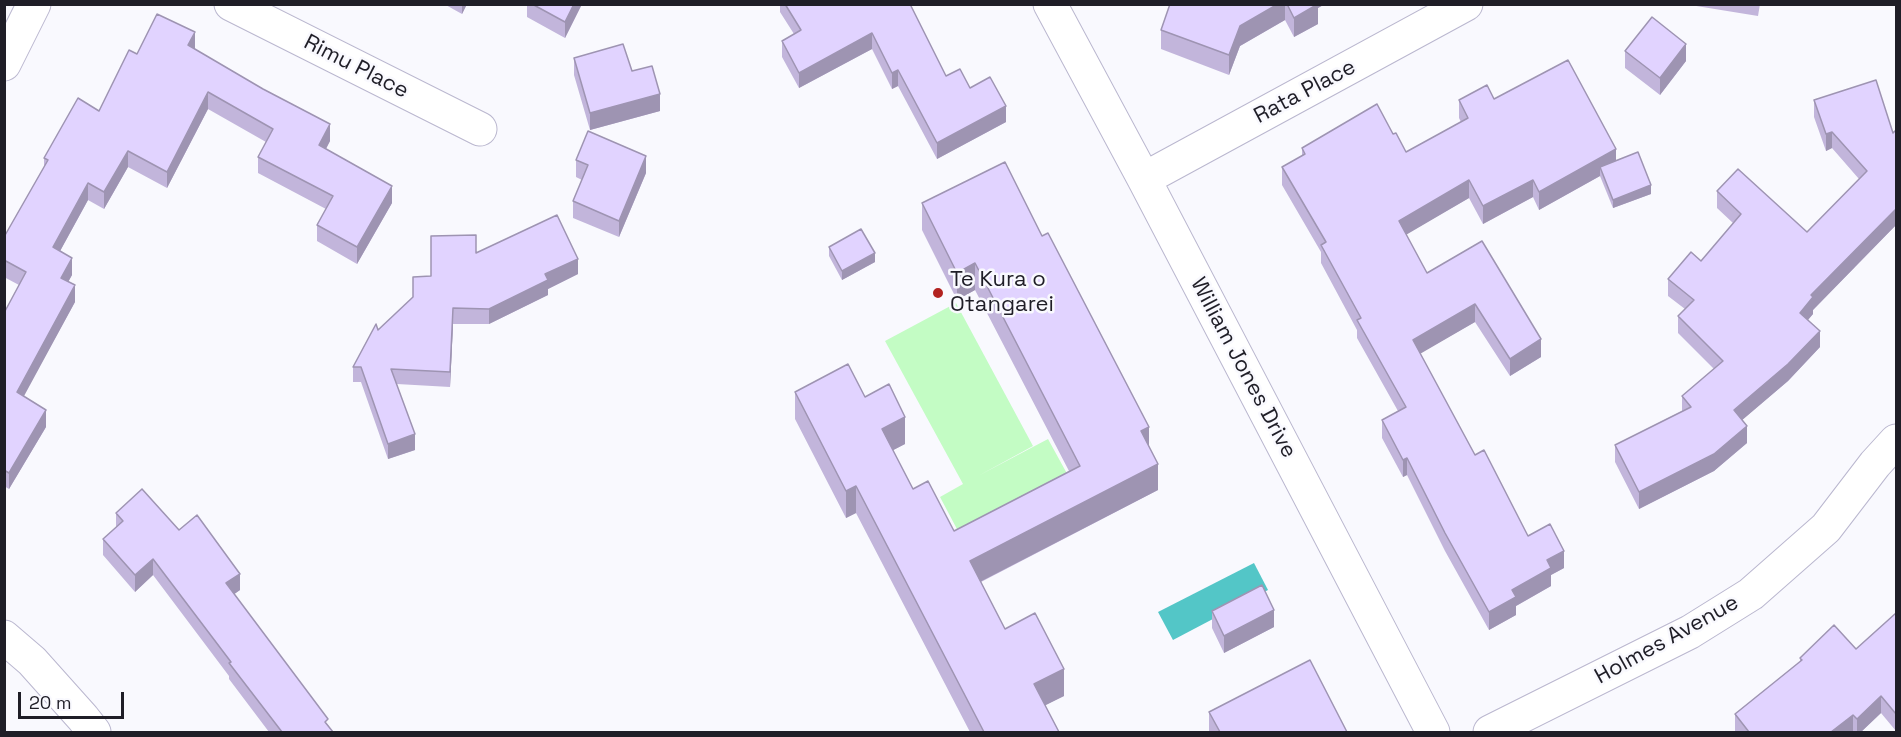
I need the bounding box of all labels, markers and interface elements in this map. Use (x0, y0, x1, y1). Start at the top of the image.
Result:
street label: Rimu Place (299, 29, 413, 105)
street label: Rata Place (1250, 54, 1360, 130)
place label: Te Kura o Otangarei (950, 267, 1054, 318)
street label: William Jones Drive (1184, 273, 1302, 463)
marker: Te Kura o Otangarei (931, 286, 945, 300)
street label: Holmes Avenue (1590, 590, 1744, 690)
scale bar (21, 680, 128, 718)
text: 20 m (29, 691, 72, 714)

